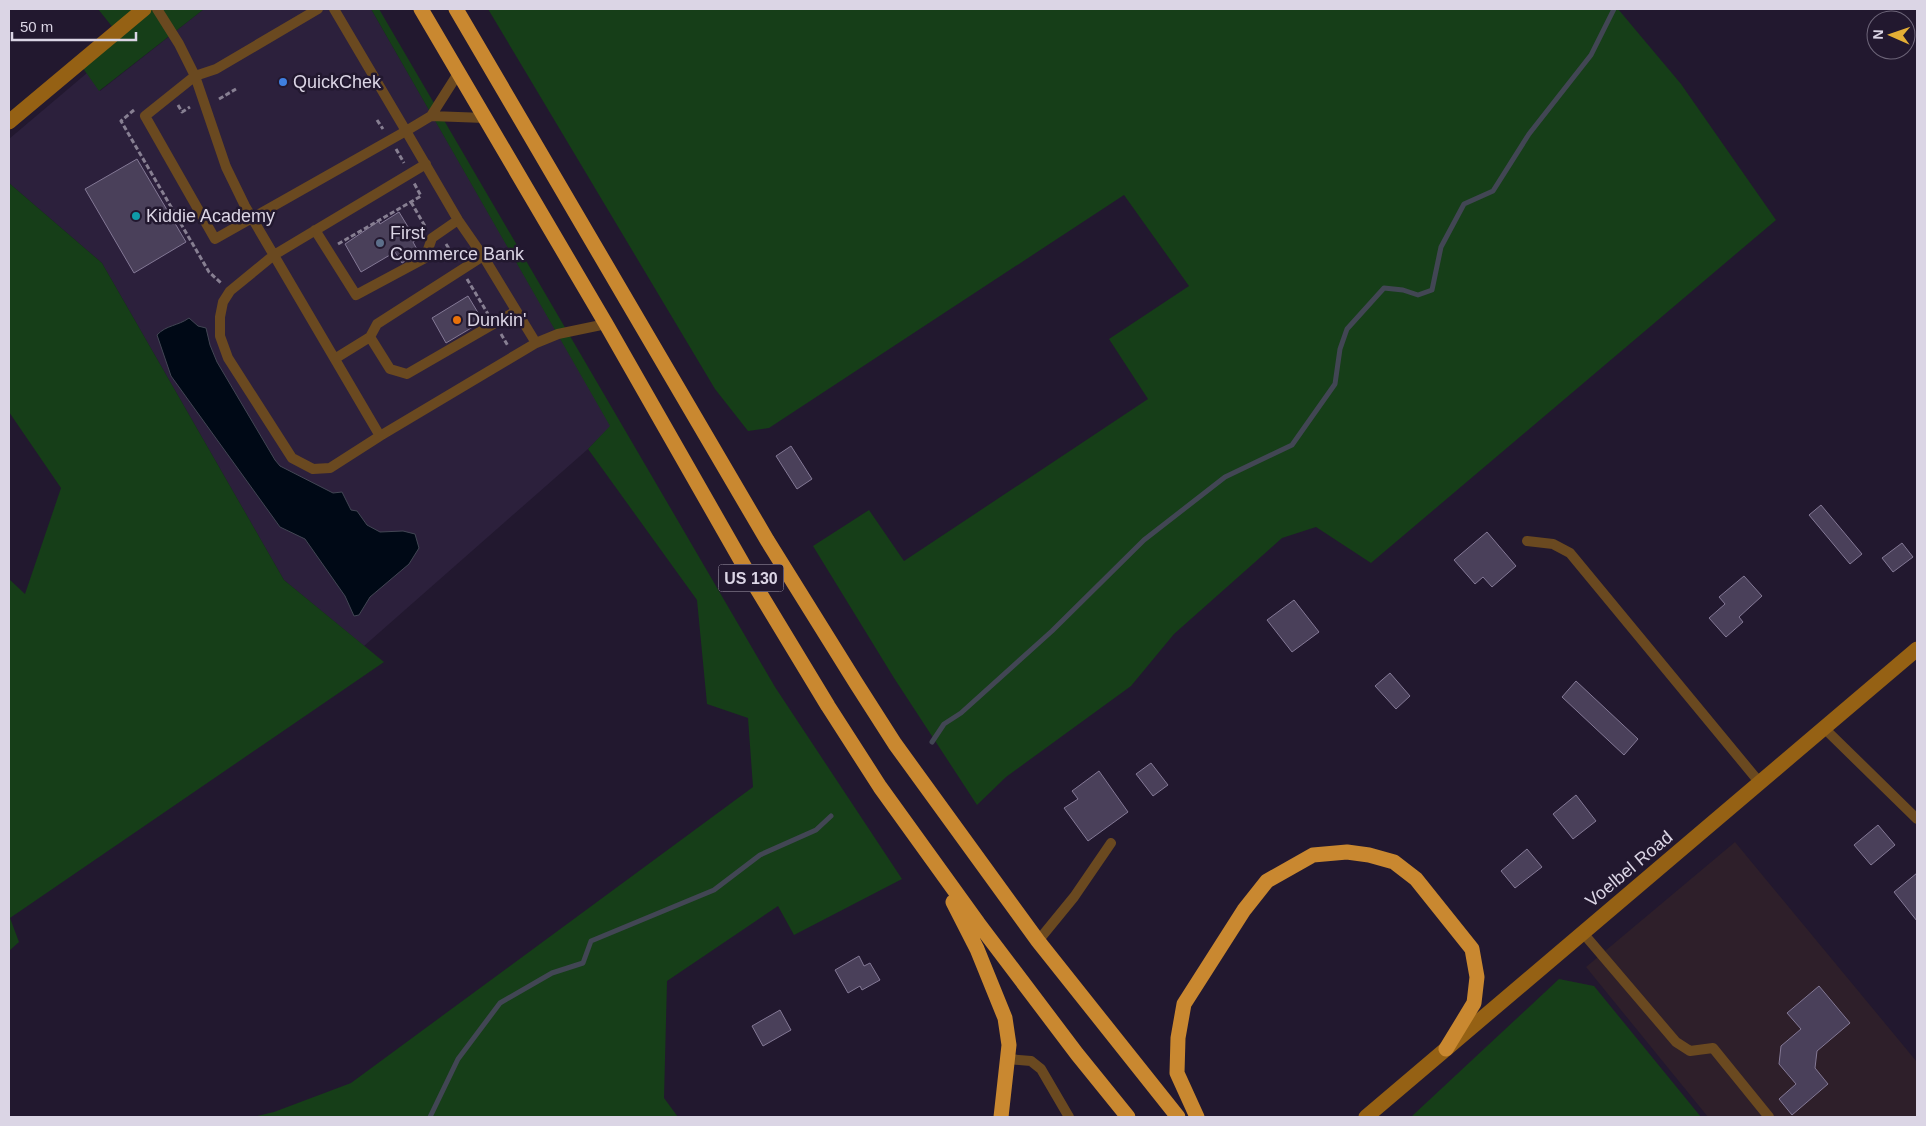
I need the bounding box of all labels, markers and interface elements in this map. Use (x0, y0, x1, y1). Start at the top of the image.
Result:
scale bar (12, 10, 136, 42)
north arrow (1866, 10, 1916, 60)
text: 50 m (20, 18, 53, 35)
text: N (1870, 29, 1886, 40)
place label: QuickChek (293, 72, 382, 92)
marker: QuickChek (277, 76, 289, 88)
place label: Kiddie Academy (146, 206, 275, 226)
marker: Kiddie Academy (130, 210, 142, 222)
place label: First Commerce Bank (390, 223, 525, 264)
marker: First Commerce Bank (374, 237, 386, 249)
place label: Dunkin' (467, 310, 526, 330)
marker: Dunkin' (451, 314, 463, 326)
road number: US 130 (718, 564, 784, 592)
street label: Voelbel Road (1582, 827, 1676, 911)

